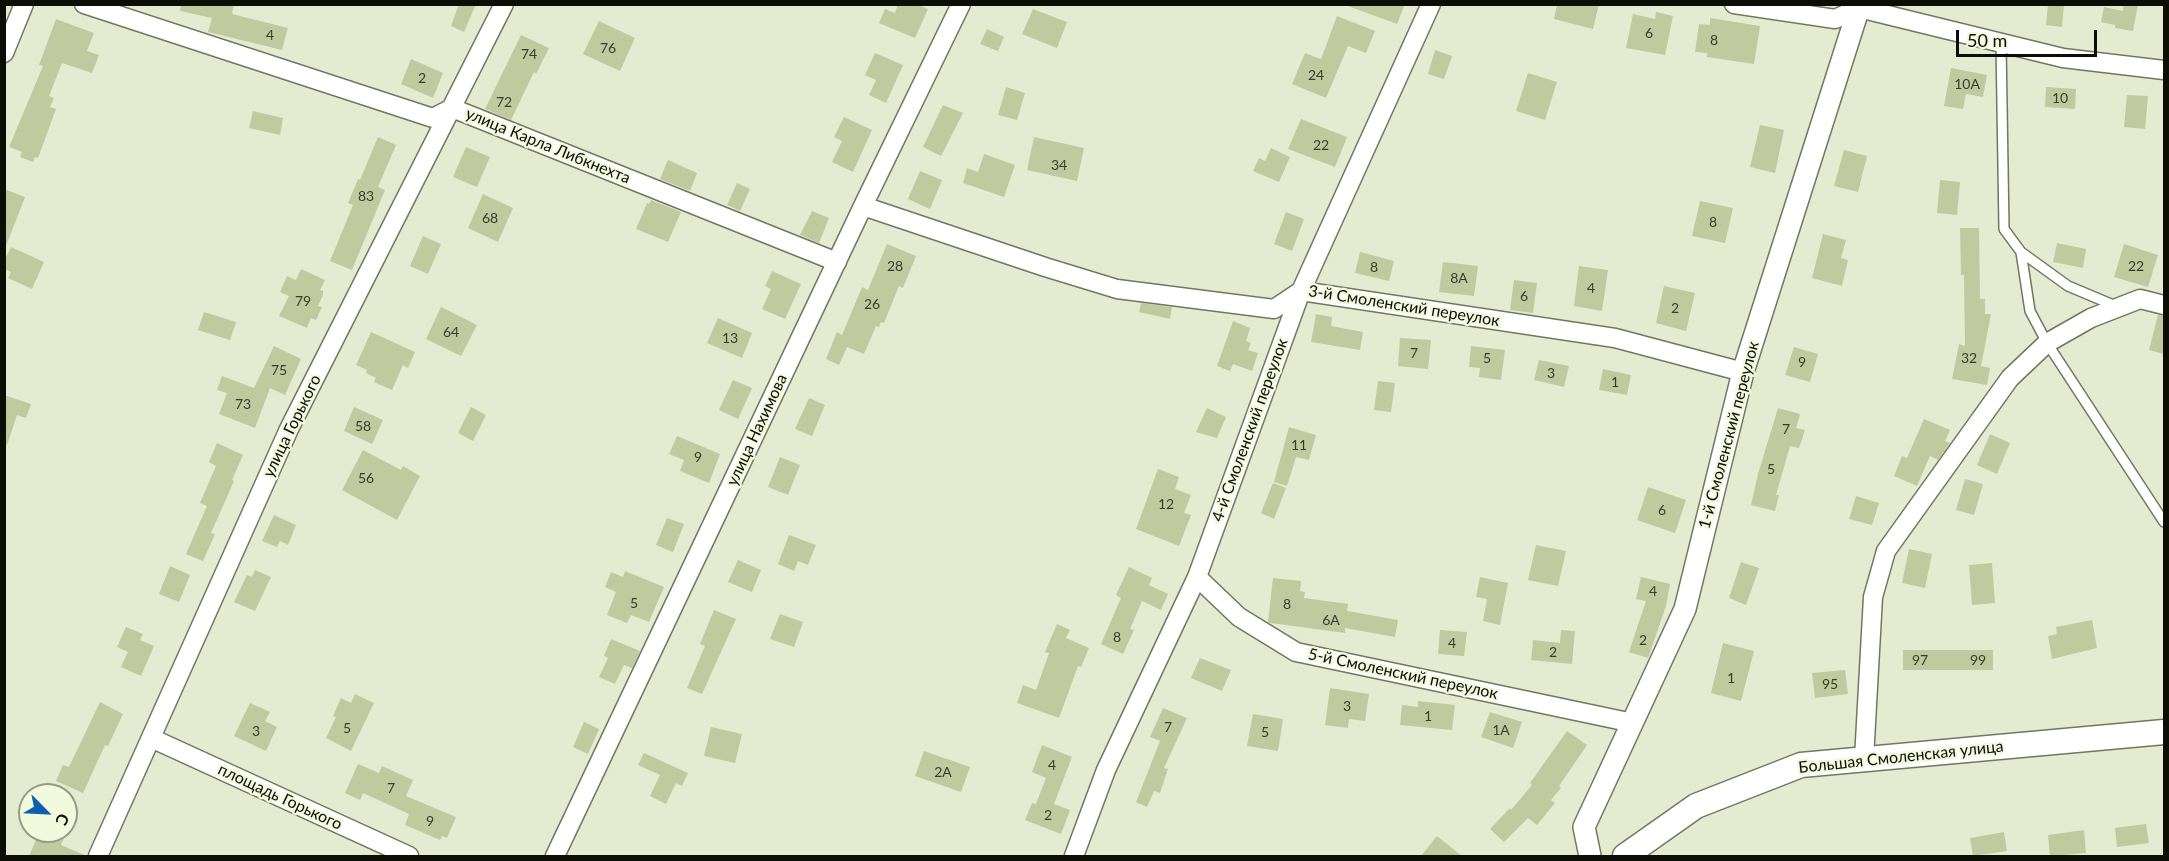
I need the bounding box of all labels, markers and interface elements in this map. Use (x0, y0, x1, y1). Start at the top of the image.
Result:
scale bar (1959, 18, 2100, 56)
house number: 6 (1645, 25, 1653, 41)
house number: 4 (266, 27, 274, 43)
text: 50 m (1967, 29, 2007, 51)
house number: 8 (1710, 32, 1718, 48)
house number: 76 (600, 40, 616, 56)
house number: 74 (521, 46, 537, 62)
house number: 24 (1308, 67, 1324, 83)
house number: 2 (418, 70, 426, 86)
house number: 10А (1954, 76, 1980, 92)
house number: 10 (2052, 90, 2068, 106)
house number: 72 (496, 94, 512, 110)
street label: улица Карла Либкнехта (463, 104, 633, 188)
house number: 22 (1313, 137, 1329, 153)
house number: 34 (1051, 157, 1067, 173)
house number: 83 (358, 188, 374, 204)
house number: 68 (482, 210, 498, 226)
house number: 8 (1709, 214, 1717, 230)
house number: 28 (887, 258, 903, 274)
house number: 22 (2128, 258, 2144, 274)
house number: 8 (1370, 259, 1378, 275)
house number: 8А (1450, 270, 1468, 286)
house number: 4 (1587, 280, 1595, 296)
street label: 3-й Смоленский переулок (1307, 281, 1501, 331)
house number: 6 (1520, 288, 1528, 304)
house number: 79 (295, 293, 311, 309)
house number: 26 (864, 296, 880, 312)
house number: 2 (1671, 300, 1679, 316)
house number: 64 (443, 324, 459, 340)
house number: 13 (722, 330, 738, 346)
street label: 4-й Смоленский переулок (1208, 336, 1292, 524)
street label: 1-й Смоленский переулок (1695, 339, 1763, 531)
house number: 7 (1410, 345, 1418, 361)
house number: 5 (1483, 350, 1491, 366)
house number: 32 (1961, 350, 1977, 366)
house number: 9 (1798, 354, 1806, 370)
house number: 75 (271, 362, 287, 378)
house number: 3 (1547, 365, 1555, 381)
street label: улица Нахимова (723, 371, 791, 489)
street label: улица Горького (259, 372, 325, 480)
house number: 1 (1611, 374, 1619, 390)
house number: 73 (235, 396, 251, 412)
house number: 58 (355, 418, 371, 434)
house number: 7 (1782, 421, 1790, 437)
house number: 11 (1291, 437, 1307, 453)
house number: 9 (694, 449, 702, 465)
house number: 5 (1767, 461, 1775, 477)
house number: 56 (358, 470, 374, 486)
house number: 12 (1158, 496, 1174, 512)
house number: 6 (1658, 502, 1666, 518)
house number: 4 (1649, 583, 1657, 599)
house number: 5 (630, 595, 638, 611)
house number: 8 (1283, 596, 1291, 612)
house number: 6А (1322, 612, 1340, 628)
house number: 8 (1113, 629, 1121, 645)
house number: 2 (1639, 632, 1647, 648)
house number: 4 (1448, 635, 1456, 651)
house number: 2 (1549, 644, 1557, 660)
street label: 5-й Смоленский переулок (1306, 645, 1500, 703)
house number: 97 (1912, 652, 1928, 668)
house number: 99 (1970, 652, 1986, 668)
house number: 1 (1727, 670, 1735, 686)
house number: 95 (1822, 676, 1838, 692)
house number: 3 (1343, 698, 1351, 714)
house number: 1 (1424, 708, 1432, 724)
house number: 7 (1164, 719, 1172, 735)
house number: 5 (343, 720, 351, 736)
house number: 1А (1492, 722, 1510, 738)
house number: 3 (252, 723, 260, 739)
house number: 5 (1261, 724, 1269, 740)
street label: Большая Смоленская улица (1798, 737, 2004, 777)
house number: 4 (1048, 757, 1056, 773)
street label: площадь Горького (215, 760, 345, 834)
house number: 2А (934, 764, 952, 780)
house number: 7 (387, 780, 395, 796)
north arrow (18, 783, 78, 843)
house number: 2 (1044, 807, 1052, 823)
text: С (52, 811, 74, 828)
house number: 9 (426, 813, 434, 829)

